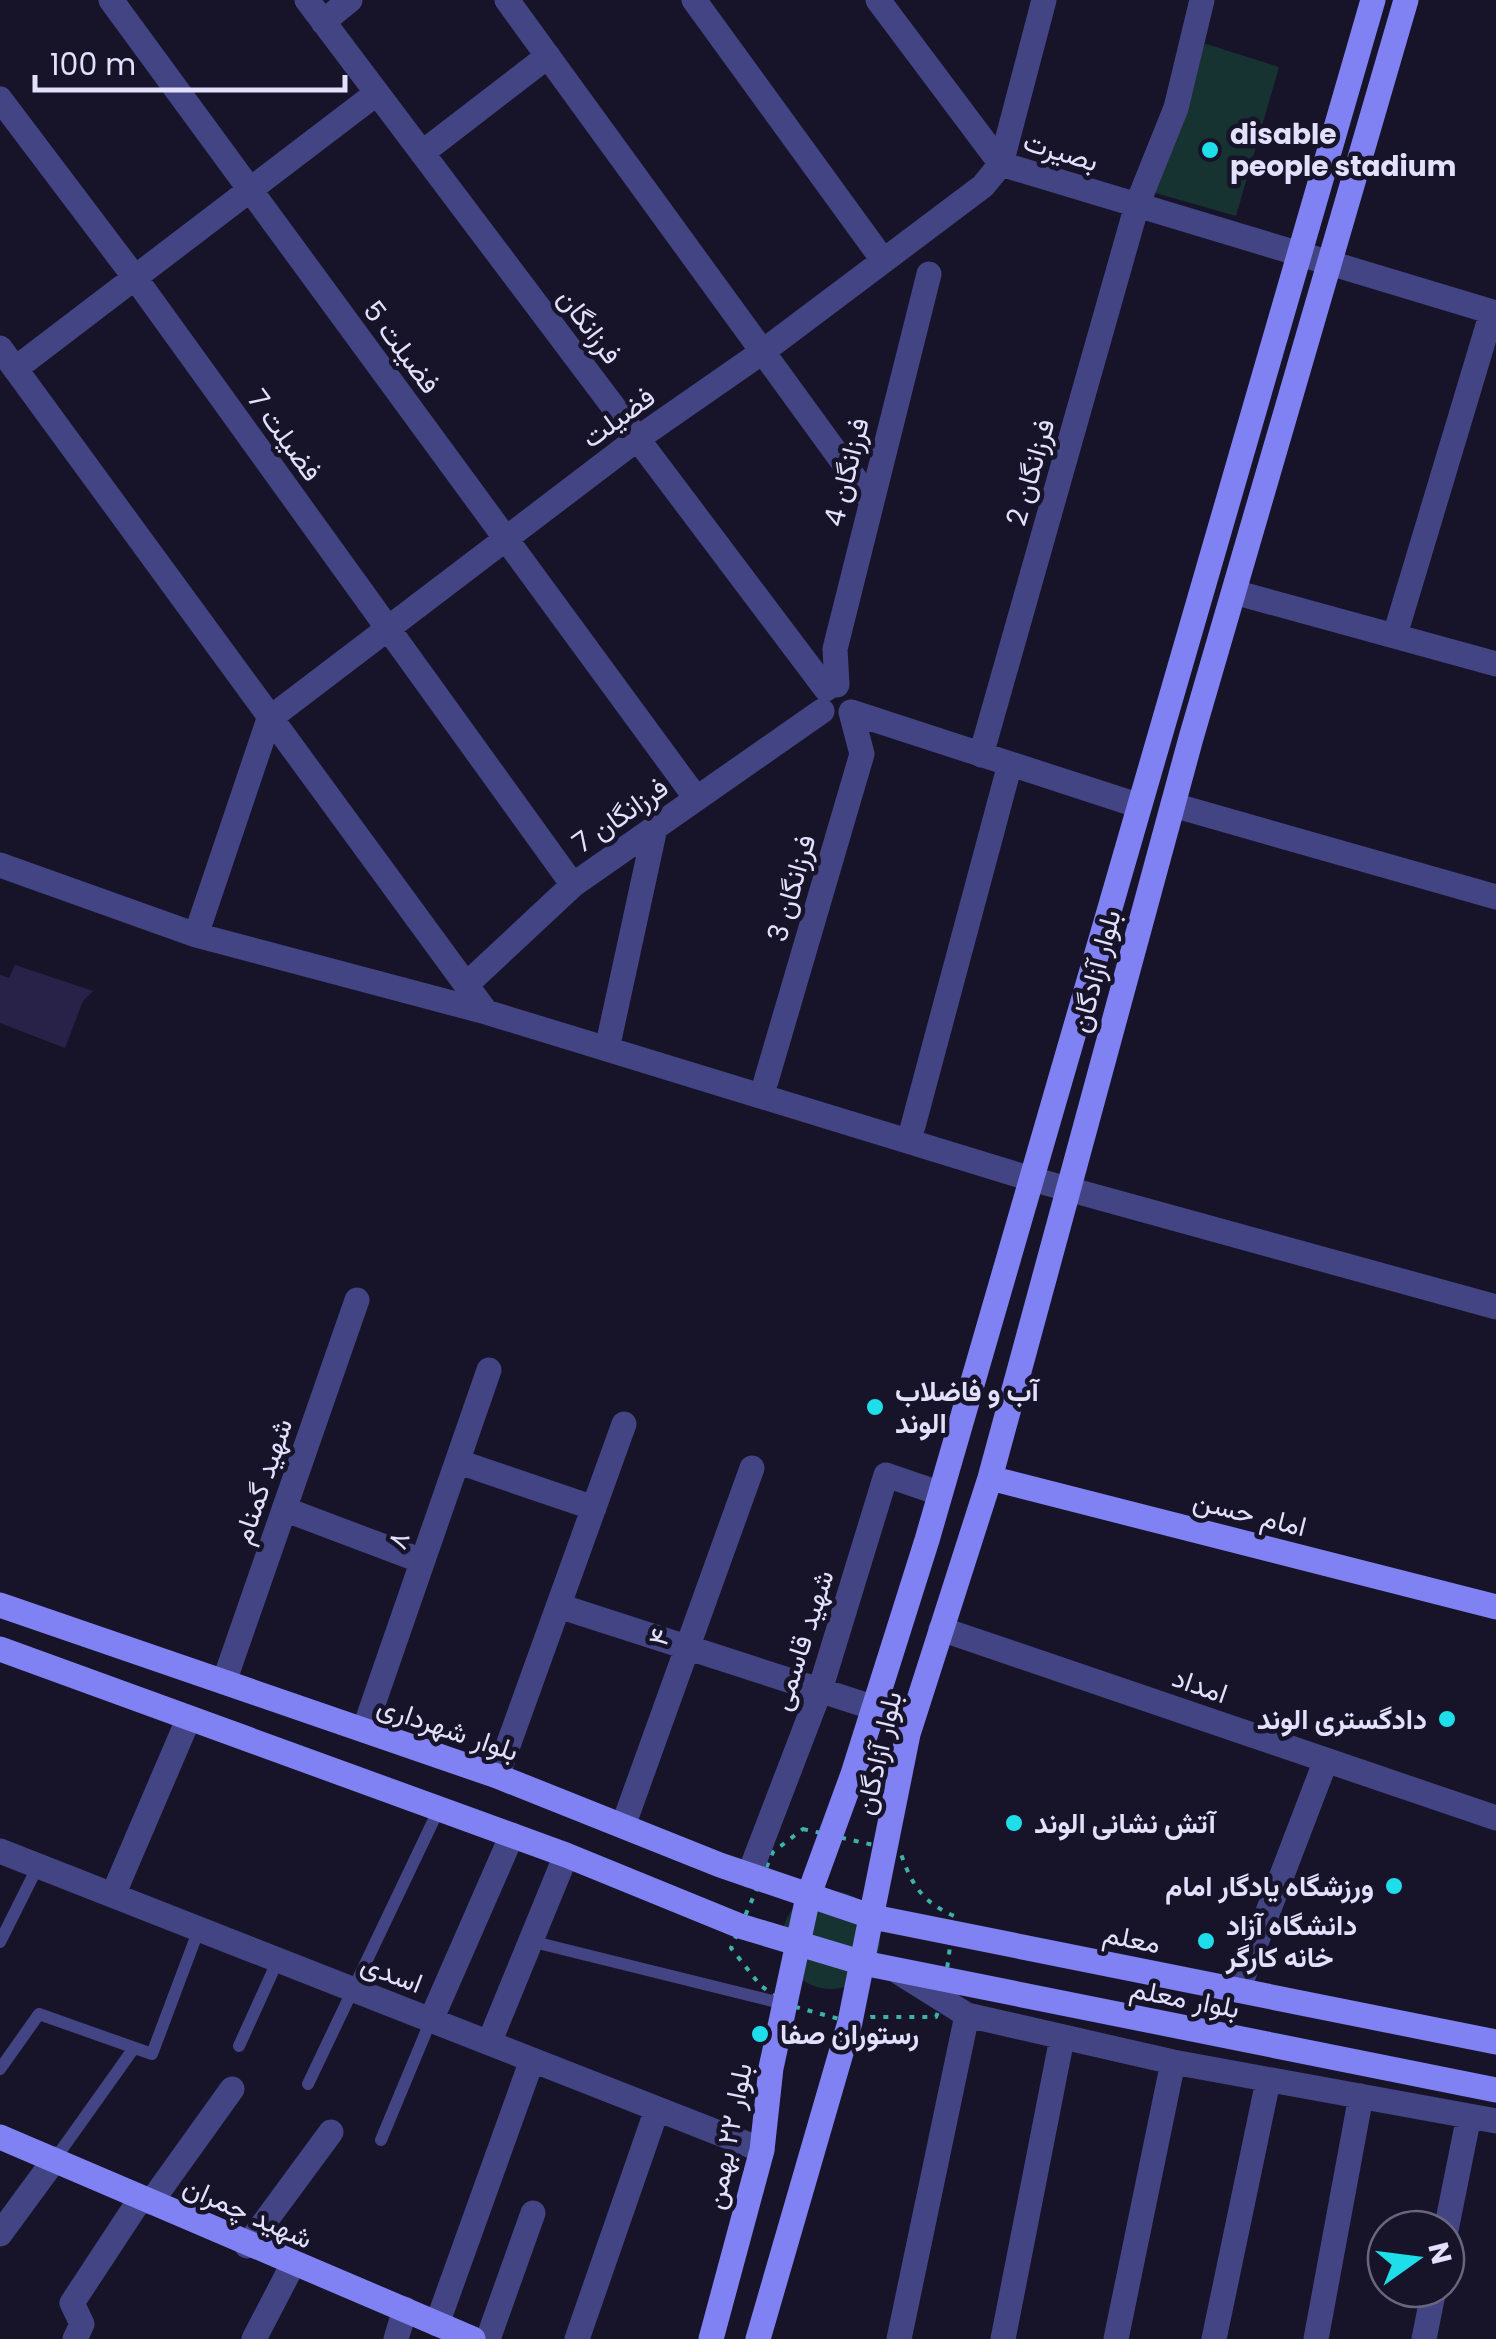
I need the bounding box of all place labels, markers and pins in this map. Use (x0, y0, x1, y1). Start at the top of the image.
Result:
place label: disable people stadium (1230, 115, 1456, 186)
marker: disable people stadium (1199, 139, 1221, 161)
place label: آب و فاضلاب الوند (895, 1372, 1041, 1443)
marker: آب و فاضلاب الوند (864, 1396, 886, 1418)
place label: دادگستری الوند (1257, 1700, 1427, 1739)
marker: دادگستری الوند (1436, 1708, 1458, 1730)
place label: آتش نشانی الوند (1034, 1804, 1218, 1843)
marker: آتش نشانی الوند (1003, 1812, 1025, 1834)
place label: ورزشگاه یادگار امام (1165, 1867, 1374, 1906)
marker: ورزشگاه یادگار امام (1383, 1875, 1405, 1897)
place label: دانشگاه آزاد خانه کارگر (1225, 1906, 1357, 1977)
marker: دانشگاه آزاد خانه کارگر (1195, 1930, 1217, 1952)
place label: رستوران صفا (780, 2015, 919, 2054)
marker: رستوران صفا (749, 2023, 771, 2045)

